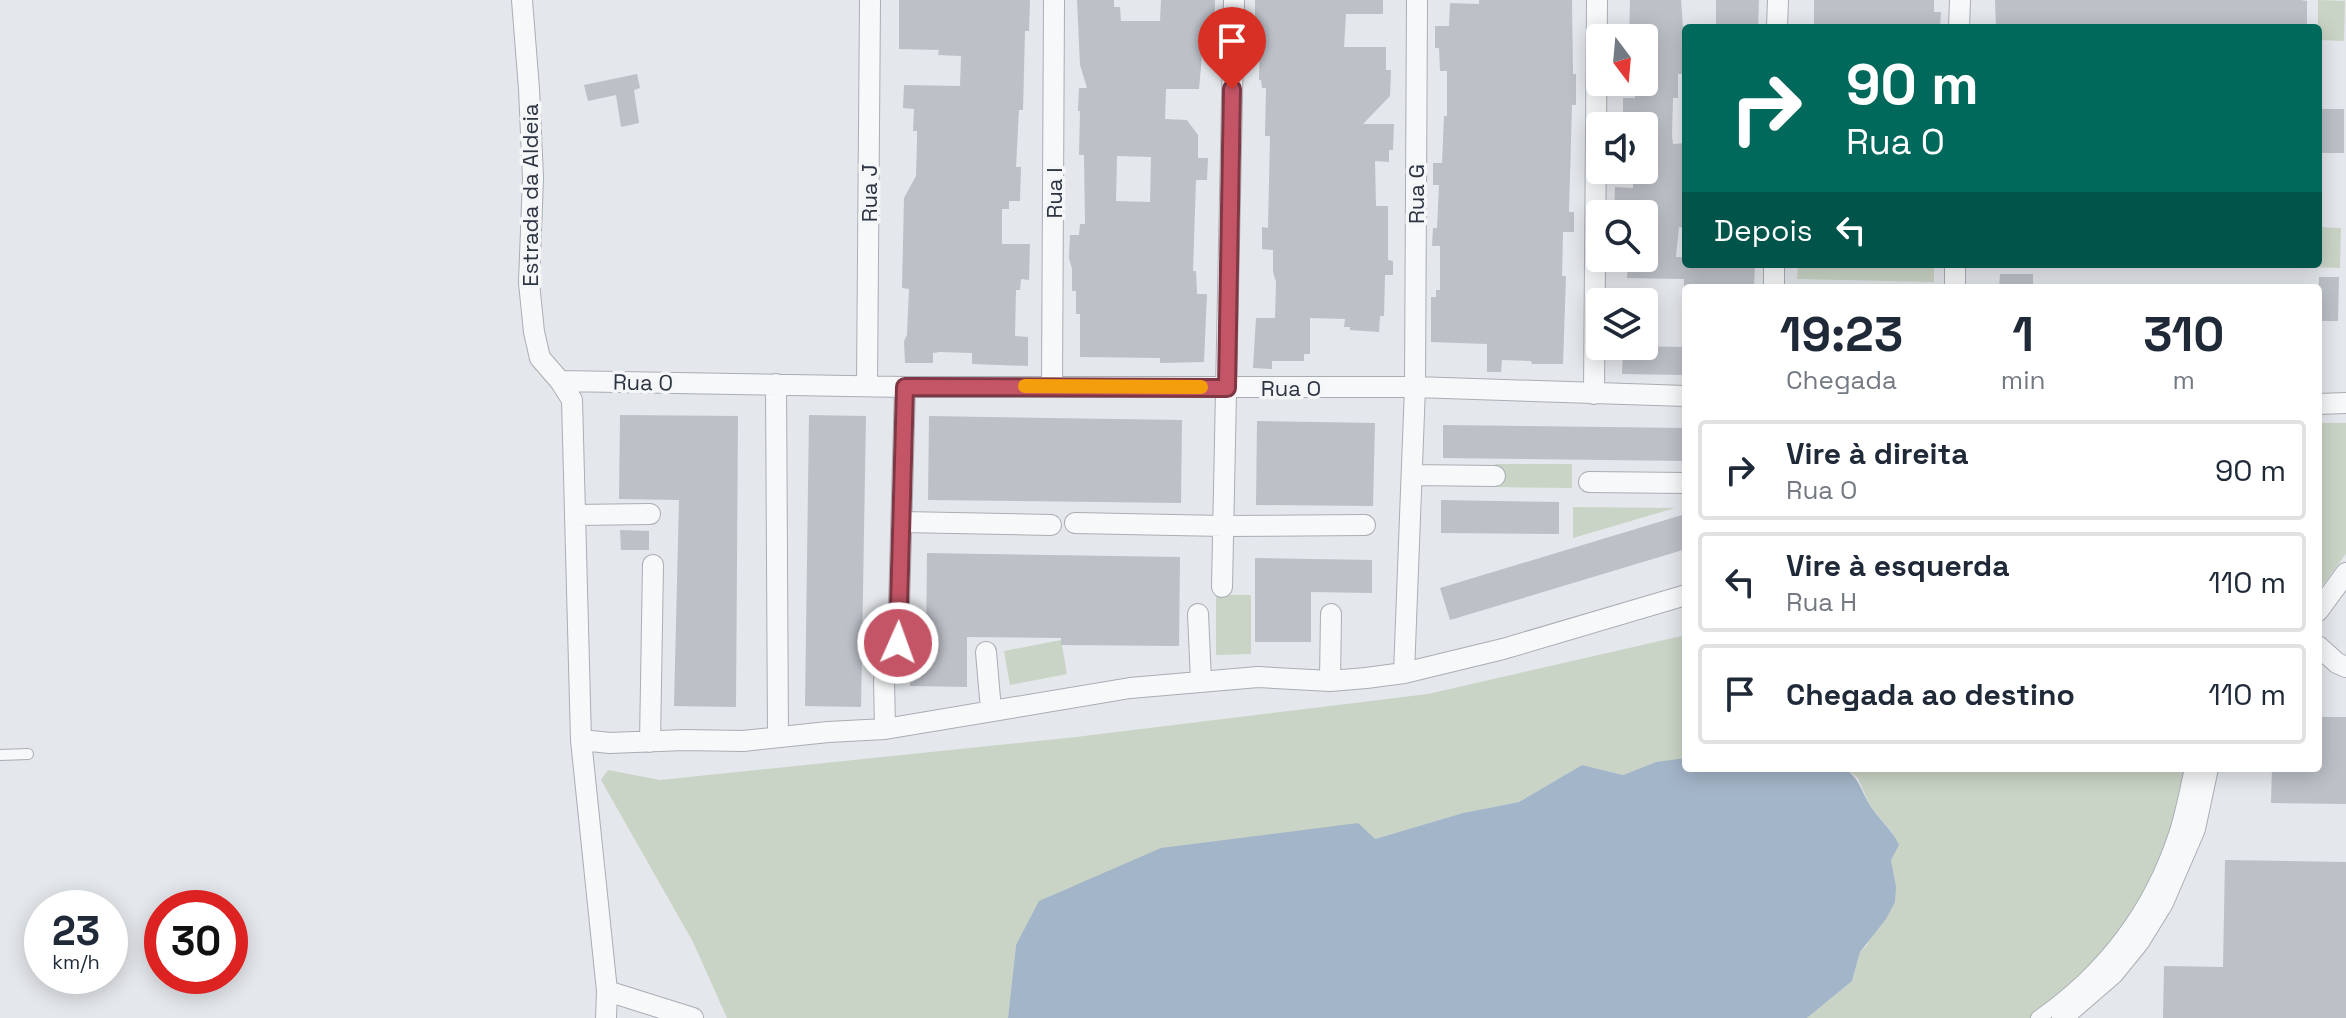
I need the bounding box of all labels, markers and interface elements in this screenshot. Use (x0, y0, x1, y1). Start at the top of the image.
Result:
pin (1198, 7, 1266, 89)
icon: arrive (1210, 19, 1254, 63)
north arrow (1586, 24, 1658, 96)
map controls (1586, 24, 1658, 360)
text: 90 m (1846, 49, 1979, 120)
icon: right (1714, 56, 1818, 160)
street label: Estrada da Aldeia (516, 103, 544, 287)
button: sound (1586, 112, 1658, 184)
text: Rua O (1846, 119, 1945, 165)
street label: Rua J (855, 164, 883, 222)
street label: Rua G (1402, 164, 1430, 224)
street label: Rua I (1040, 167, 1068, 219)
button: search (1586, 200, 1658, 272)
icon: left (1829, 208, 1873, 252)
text: Depois (1714, 211, 1813, 250)
button: layers (1586, 288, 1658, 360)
text: 19:23 (1780, 304, 1903, 365)
text: 1 (2012, 304, 2034, 365)
text: 310 (2143, 304, 2224, 365)
text: Chegada (1786, 363, 1897, 397)
text: min (2001, 363, 2045, 397)
text: m (2173, 363, 2195, 397)
street label: Rua O (613, 367, 673, 397)
street label: Rua O (1261, 374, 1321, 402)
text: Vire à direita (1786, 434, 1969, 473)
icon: right (1718, 448, 1762, 492)
text: 90 m (2215, 451, 2286, 490)
text: Rua O (1786, 473, 1857, 507)
text: Vire à esquerda (1786, 546, 2010, 585)
icon: left (1718, 560, 1762, 604)
text: 110 m (2208, 563, 2286, 602)
text: Rua H (1786, 585, 1857, 619)
position arrow (856, 601, 940, 685)
icon: arrive (1718, 672, 1762, 716)
text: Chegada ao destino (1786, 675, 2075, 714)
text: 110 m (2208, 675, 2286, 714)
speed limit sign: 30 (144, 890, 248, 994)
text: 23 (52, 906, 100, 957)
text: km/h (52, 949, 100, 975)

